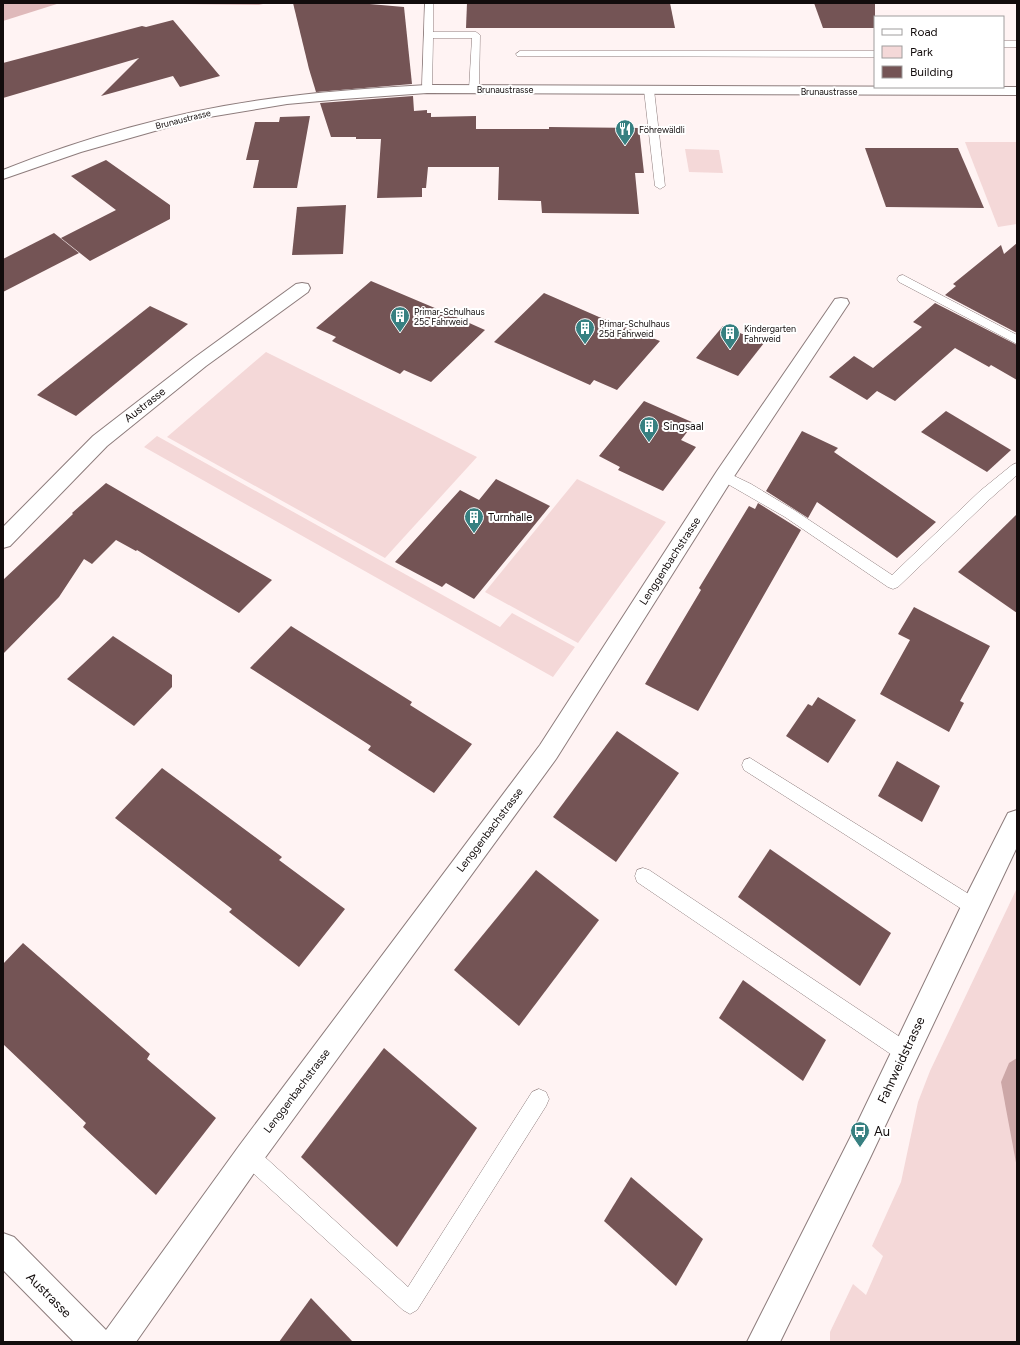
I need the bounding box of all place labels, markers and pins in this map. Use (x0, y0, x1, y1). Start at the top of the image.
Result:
restaurant icon: Föhrewäldli (614, 118, 636, 146)
place label: Föhrewäldli (639, 124, 685, 135)
building icon: Primar-Schulhaus 25c Fahrweid (389, 305, 411, 333)
place label: Primar-Schulhaus 25c Fahrweid (414, 306, 485, 327)
building icon: Primar-Schulhaus 25d Fahrweid (574, 317, 596, 345)
place label: Primar-Schulhaus 25d Fahrweid (599, 318, 670, 339)
building icon: Kindergarten Fahrweid (719, 322, 741, 350)
place label: Kindergarten Fahrweid (744, 323, 796, 344)
building icon: Singsaal (638, 415, 660, 443)
place label: Singsaal (663, 420, 704, 433)
building icon: Turnhalle (463, 506, 485, 534)
place label: Turnhalle (488, 511, 532, 524)
bus stop icon: Au (849, 1120, 871, 1148)
place label: Au (874, 1124, 890, 1139)

